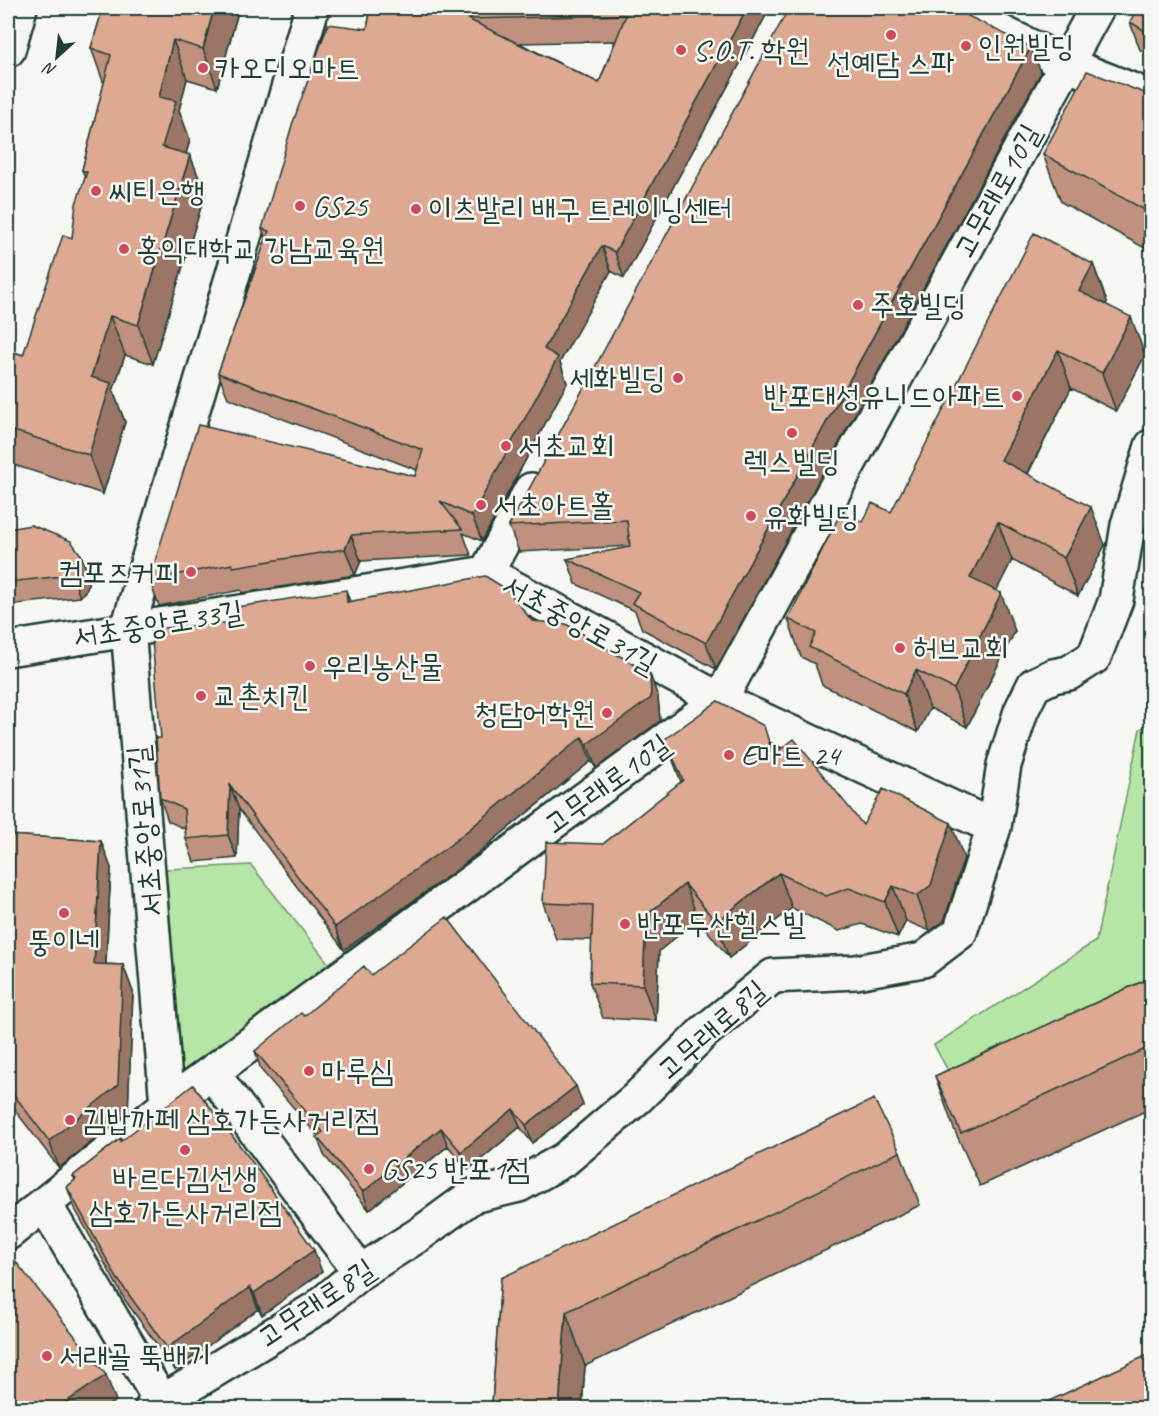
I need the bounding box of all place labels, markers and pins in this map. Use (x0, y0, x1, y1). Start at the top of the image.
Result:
place label: 인원빌딩 (978, 27, 1075, 65)
marker: 선예담 스파 (884, 28, 898, 42)
place label: S.O.T. 학원 (693, 31, 810, 69)
marker: 인원빌딩 (959, 39, 973, 53)
marker: S.O.T. 학원 (674, 43, 688, 57)
place label: 선예담 스파 (827, 44, 955, 82)
place label: 카오디오마트 (215, 49, 360, 87)
marker: 카오디오마트 (196, 61, 210, 75)
place label: 씨티은행 (108, 172, 205, 210)
marker: 씨티은행 (89, 184, 103, 198)
place label: GS25 (312, 187, 369, 225)
place label: 이츠발리 배구 트레이닝센터 (428, 190, 732, 228)
marker: GS25 (293, 199, 307, 213)
marker: 이츠발리 배구 트레이닝센터 (409, 202, 423, 216)
place label: 홍익대학교 강남교육원 (136, 230, 385, 268)
marker: 홍익대학교 강남교육원 (117, 242, 131, 256)
place label: 주호빌딩 (870, 286, 967, 324)
marker: 주호빌딩 (851, 298, 865, 312)
place label: 세화빌딩 (569, 359, 666, 397)
marker: 세화빌딩 (671, 371, 685, 385)
place label: 반포대성유니드아파트 (764, 377, 1005, 415)
marker: 반포대성유니드아파트 (1010, 389, 1024, 403)
marker: 렉스빌딩 (785, 426, 799, 440)
place label: 서초교회 (518, 427, 615, 465)
marker: 서초교회 (499, 439, 513, 453)
place label: 렉스빌딩 (744, 442, 840, 480)
place label: 서초아트홀 (493, 486, 614, 524)
place label: 유화빌딩 (763, 497, 860, 535)
marker: 서초아트홀 (474, 498, 488, 512)
marker: 유화빌딩 (744, 509, 758, 523)
place label: 컴포즈커피 (58, 553, 179, 591)
marker: 컴포즈커피 (184, 565, 198, 579)
place label: 허브교회 (912, 629, 1009, 667)
marker: 허브교회 (893, 641, 907, 655)
place label: 우리농산물 (322, 647, 443, 685)
marker: 우리농산물 (303, 659, 317, 673)
place label: 교촌치킨 (213, 677, 310, 715)
marker: 교촌치킨 (194, 689, 208, 703)
place label: 청담어학원 (474, 694, 595, 732)
marker: 청담어학원 (600, 706, 614, 720)
place label: E마트 24 (741, 736, 842, 774)
marker: E마트 24 (722, 748, 736, 762)
place label: 반포두산힐스빌 (637, 905, 806, 943)
marker: 뚱이네 (57, 906, 71, 920)
marker: 반포두산힐스빌 (618, 917, 632, 931)
place label: 뚱이네 (28, 922, 100, 960)
place label: 마루심 (321, 1052, 393, 1090)
marker: 마루심 (302, 1064, 316, 1078)
place label: 김밥까페 삼호가든사거리점 (82, 1101, 379, 1139)
marker: 김밥까페 삼호가든사거리점 (63, 1113, 77, 1127)
marker: 바르다김선생 삼호가든사거리점 (178, 1143, 192, 1157)
place label: GS25 반포1점 (381, 1150, 530, 1188)
place label: 바르다김선생 삼호가든사거리점 (88, 1159, 282, 1231)
marker: GS25 반포1점 (362, 1162, 376, 1176)
place label: 서래골 뚝배기 (59, 1337, 211, 1375)
marker: 서래골 뚝배기 (40, 1349, 54, 1363)

